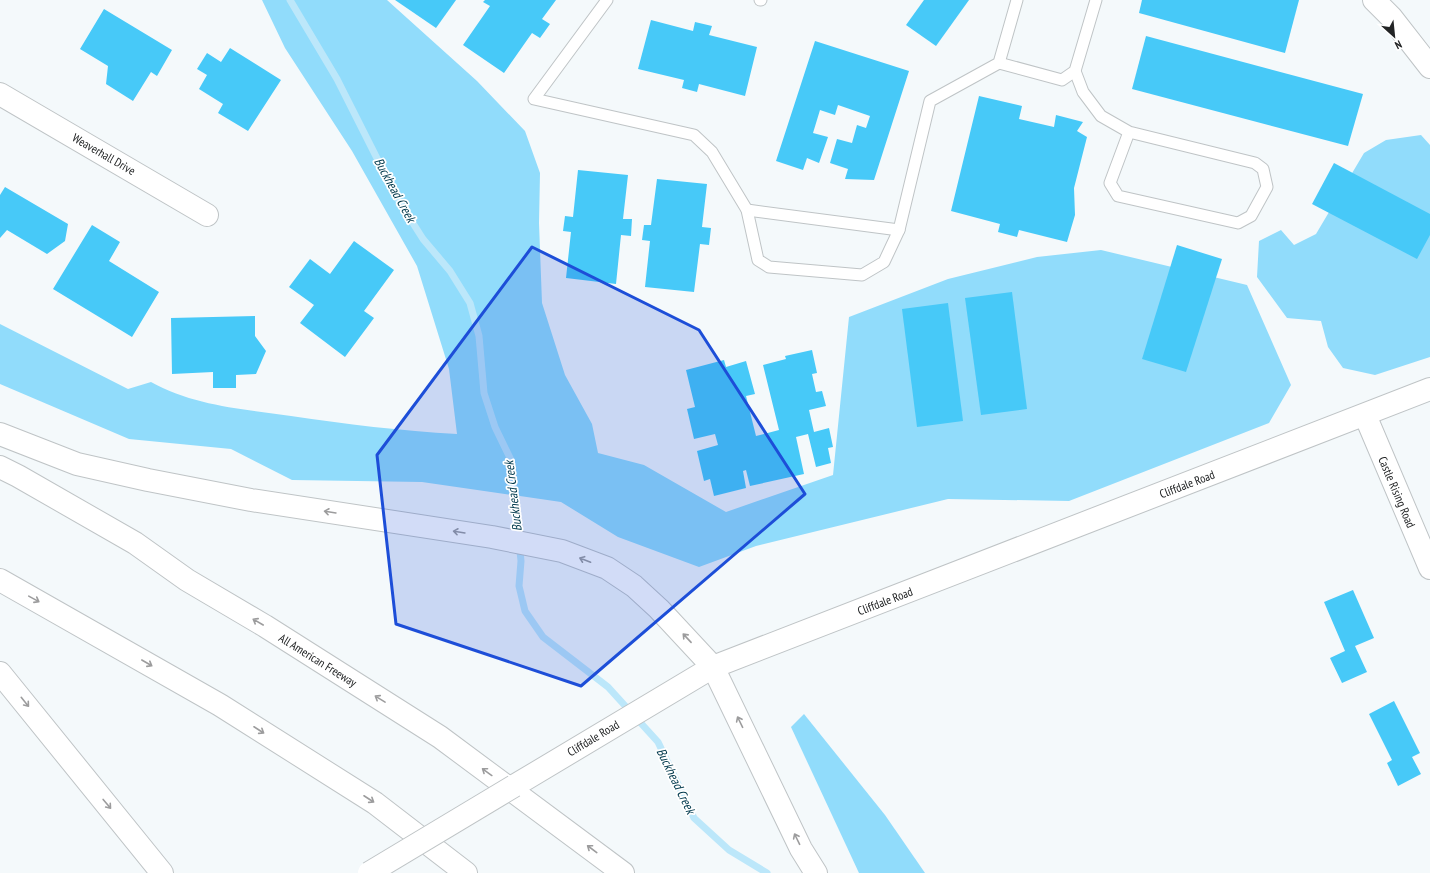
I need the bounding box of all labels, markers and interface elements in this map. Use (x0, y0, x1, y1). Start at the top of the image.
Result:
north arrow (1374, 16, 1414, 56)
text: N (1393, 37, 1404, 53)
street label: Weaverhall Drive (70, 130, 138, 178)
water label: Buckhead Creek (370, 155, 421, 227)
street label: Castle Rising Road (1375, 454, 1419, 530)
water label: Buckhead Creek (500, 458, 526, 532)
street label: Cliffdale Road (1157, 467, 1217, 501)
one-way arrow (324, 508, 337, 516)
one-way arrow (453, 528, 466, 536)
one-way arrow (580, 555, 592, 563)
street label: Cliffdale Road (855, 584, 915, 618)
one-way arrow (28, 595, 40, 603)
one-way arrow (252, 618, 264, 626)
street label: All American Freeway (276, 630, 360, 690)
one-way arrow (682, 633, 691, 644)
one-way arrow (141, 660, 153, 668)
one-way arrow (374, 694, 386, 702)
one-way arrow (21, 697, 30, 708)
street label: Cliffdale Road (564, 717, 622, 759)
one-way arrow (736, 717, 743, 729)
one-way arrow (253, 726, 265, 734)
water label: Buckhead Creek (653, 745, 700, 818)
one-way arrow (482, 768, 493, 776)
one-way arrow (363, 795, 374, 804)
one-way arrow (102, 798, 111, 809)
one-way arrow (793, 834, 800, 846)
one-way arrow (587, 845, 598, 853)

